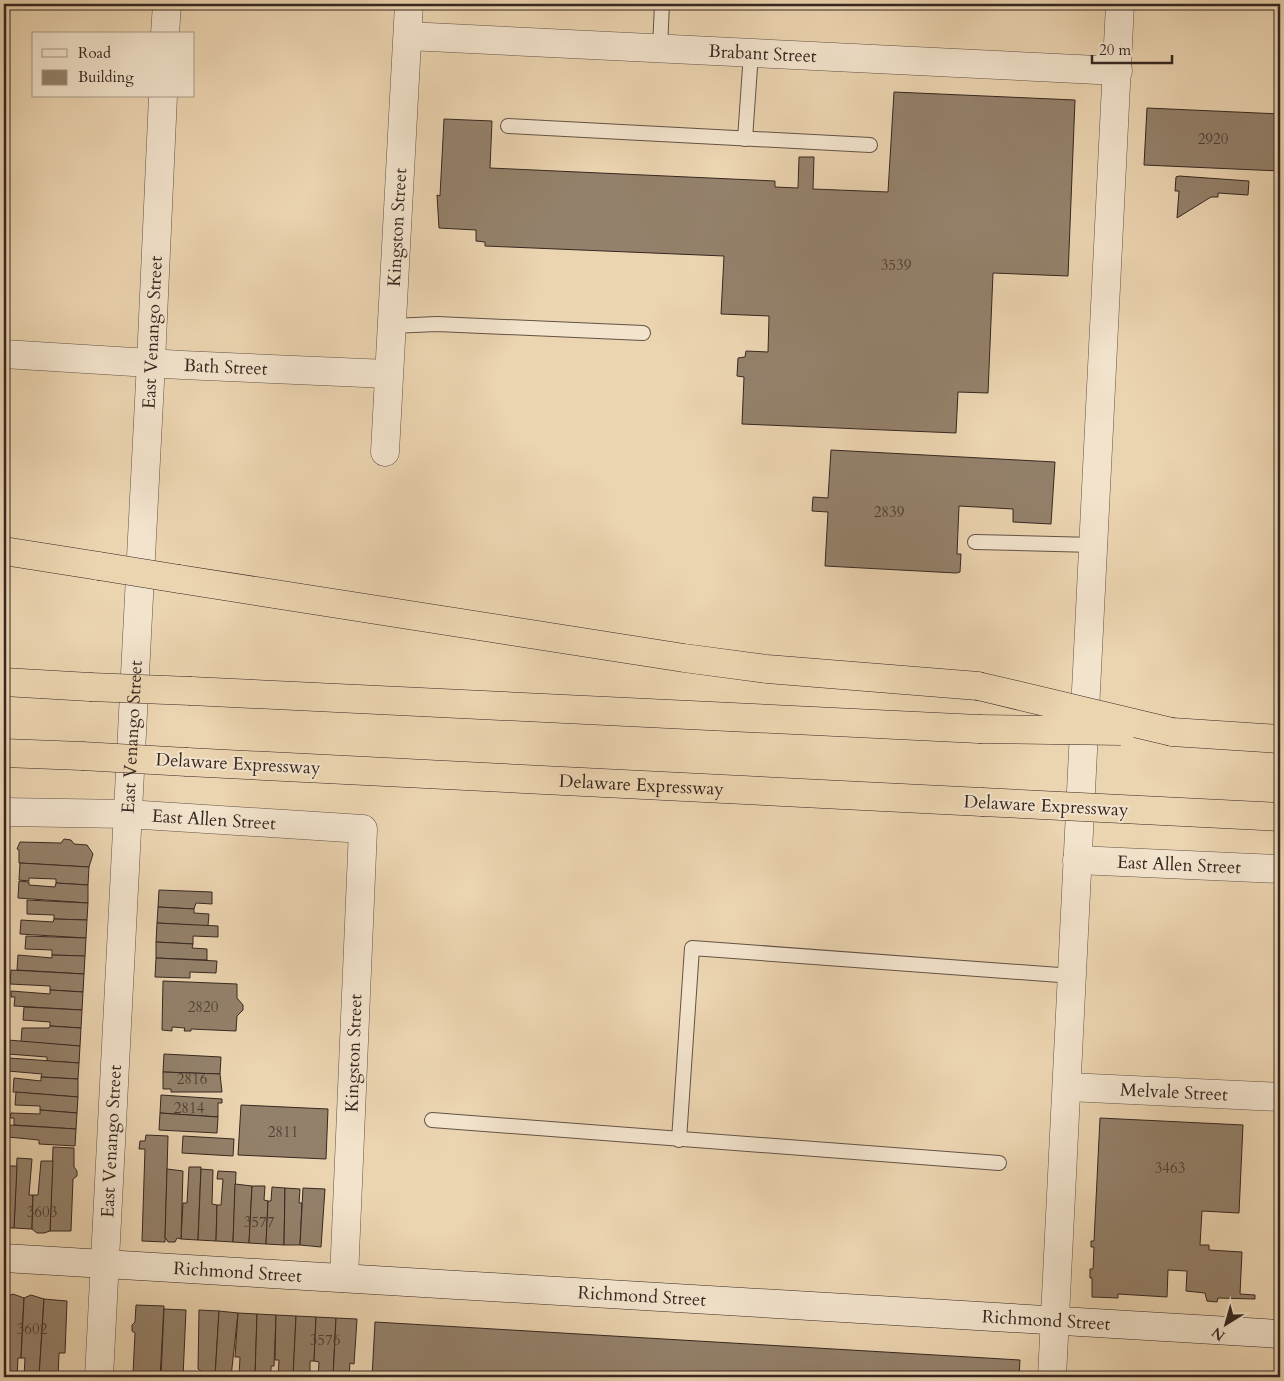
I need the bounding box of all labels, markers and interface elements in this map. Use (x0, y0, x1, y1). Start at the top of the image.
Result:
legend (32, 32, 195, 98)
scale bar (1092, 32, 1172, 64)
street label: Brabant Street (708, 38, 818, 69)
text: 20 m (1099, 40, 1131, 60)
text: Road (78, 43, 111, 63)
text: Building (78, 67, 134, 87)
house number: 2920 (1198, 129, 1229, 149)
street label: Kingston Street (381, 167, 413, 287)
street label: East Venango Street (136, 255, 168, 409)
house number: 3539 (881, 255, 912, 275)
street label: Bath Street (183, 353, 268, 381)
house number: 2839 (874, 502, 905, 522)
street label: East Venango Street (115, 659, 148, 814)
street label: Delaware Expressway (155, 747, 322, 781)
street label: Delaware Expressway (558, 768, 725, 802)
street label: Delaware Expressway (963, 789, 1130, 823)
street label: East Allen Street (151, 803, 277, 836)
street label: East Allen Street (1116, 849, 1242, 880)
street label: Kingston Street (339, 993, 369, 1113)
house number: 2820 (188, 997, 219, 1017)
street label: East Venango Street (95, 1064, 127, 1218)
house number: 2816 (177, 1069, 208, 1089)
street label: Melvale Street (1120, 1077, 1229, 1107)
house number: 2814 (174, 1098, 205, 1118)
house number: 2811 (268, 1122, 298, 1142)
house number: 3463 (1155, 1158, 1185, 1178)
house number: 3603 (27, 1202, 57, 1222)
house number: 3577 (244, 1212, 275, 1232)
street label: Richmond Street (173, 1256, 303, 1288)
street label: Richmond Street (577, 1280, 707, 1312)
north arrow (1202, 1298, 1252, 1348)
street label: Richmond Street (981, 1304, 1111, 1336)
house number: 3602 (17, 1319, 48, 1339)
text: N (1208, 1323, 1229, 1345)
house number: 3576 (310, 1330, 341, 1350)

